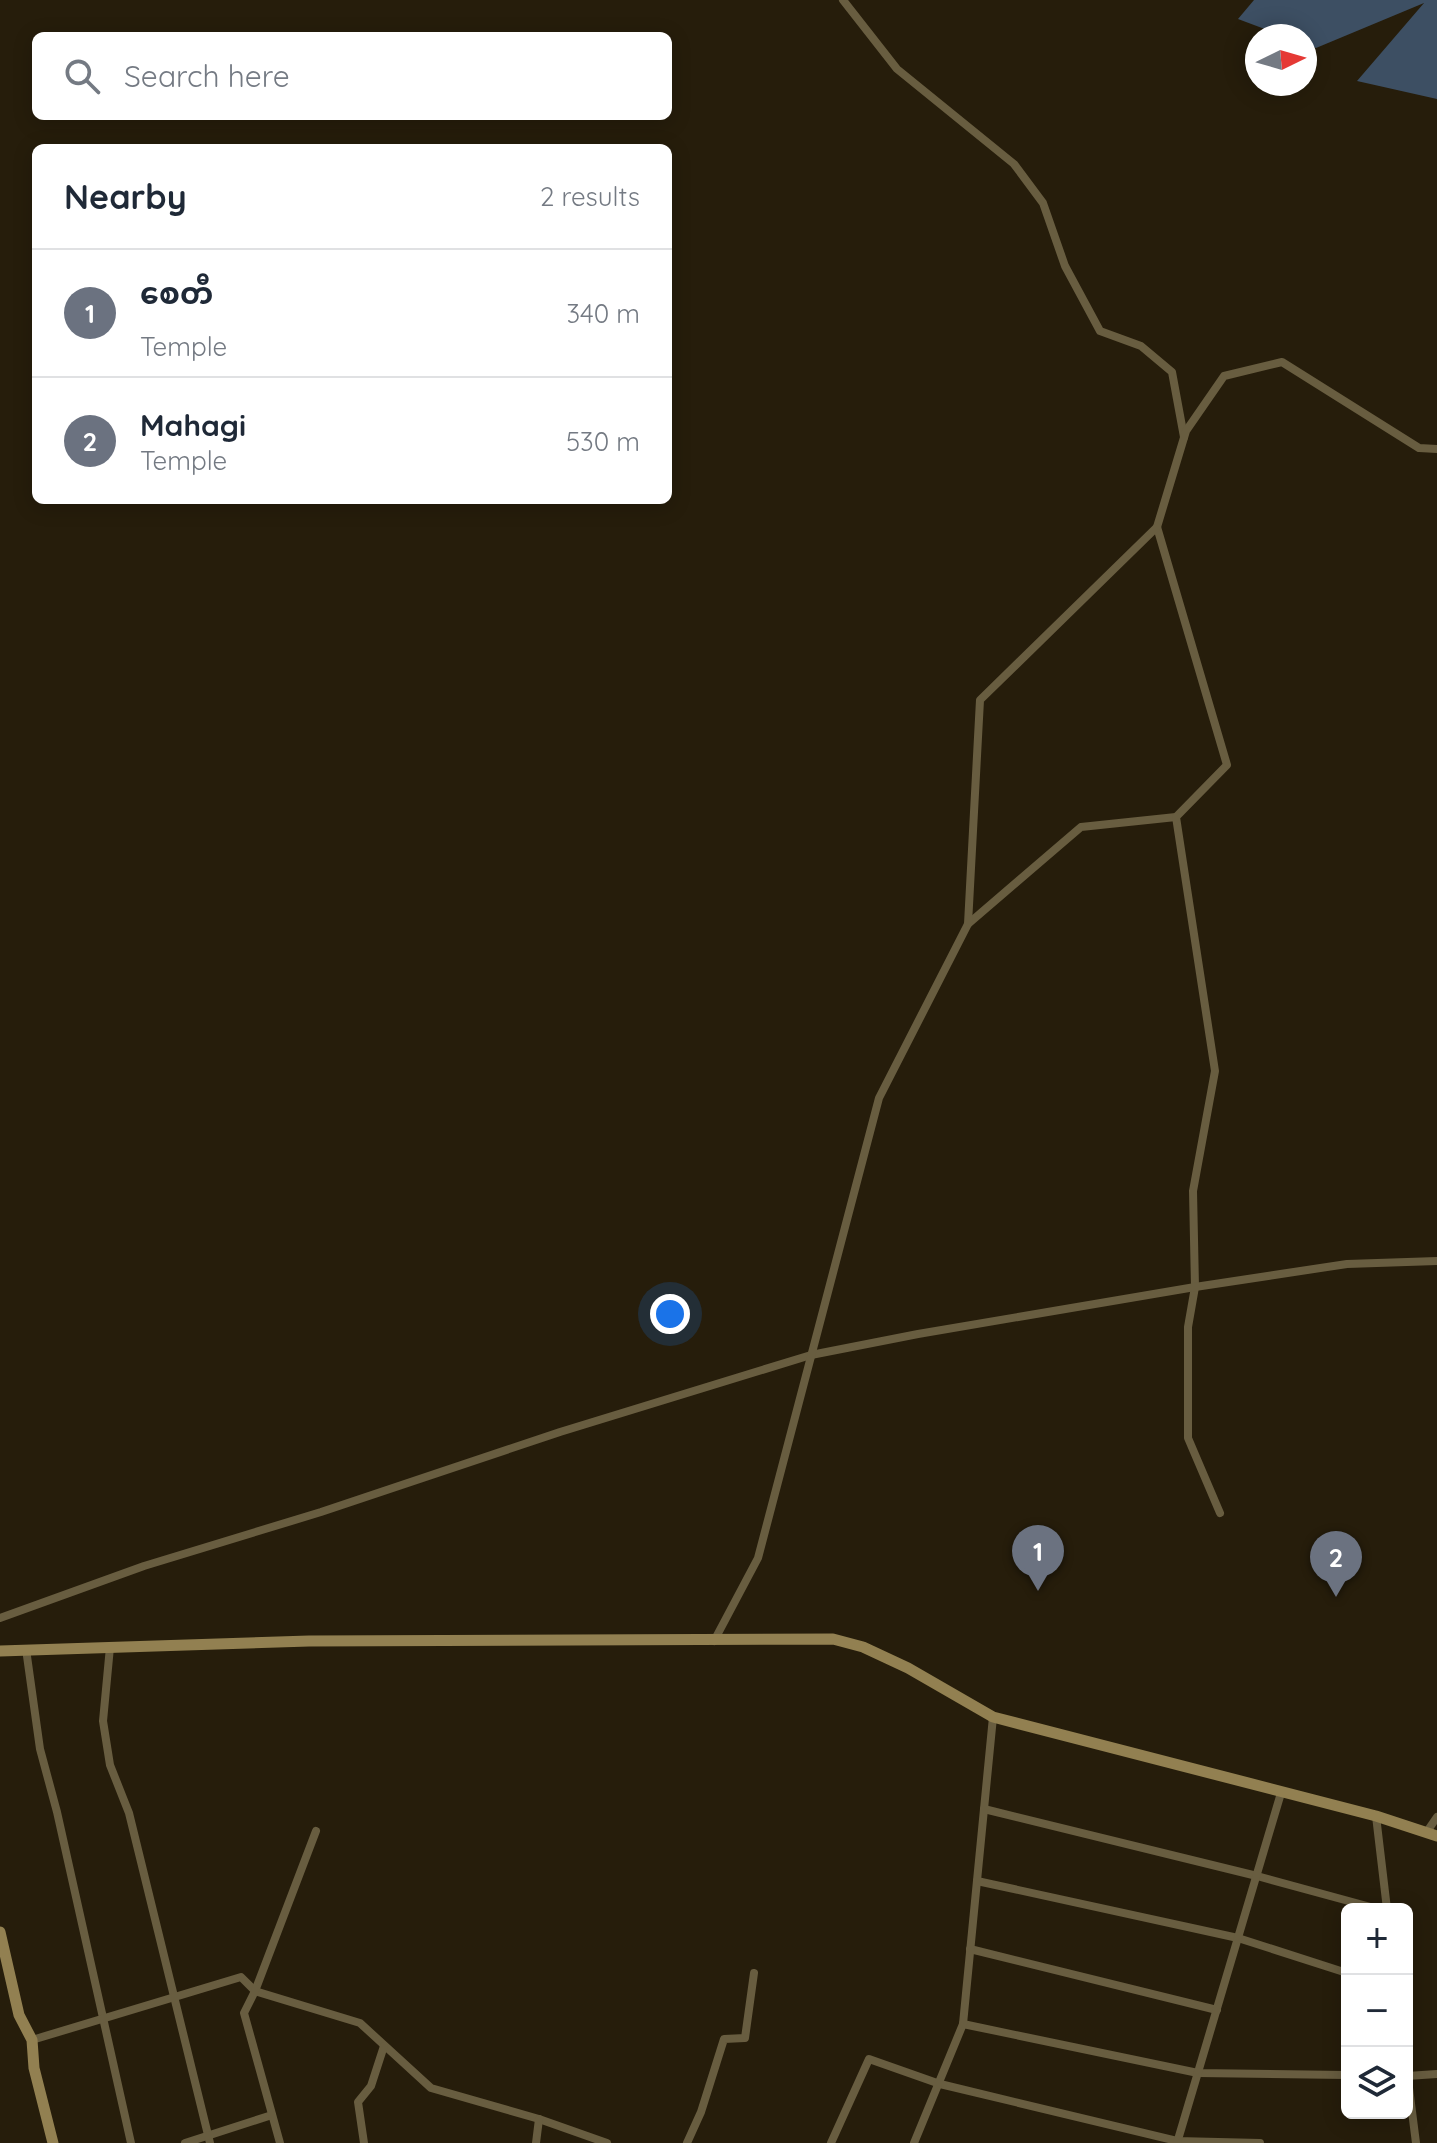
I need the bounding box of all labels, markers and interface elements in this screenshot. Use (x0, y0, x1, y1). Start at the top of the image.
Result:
north arrow (1245, 24, 1317, 96)
search box (32, 32, 672, 120)
icon: search (60, 54, 104, 98)
text: Search here (124, 57, 290, 95)
text: Nearby (64, 175, 187, 218)
text: 2 results (540, 180, 640, 213)
text: စေတီ (140, 274, 213, 312)
text: 1 (85, 297, 95, 330)
text: 340 m (566, 297, 640, 330)
text: Temple (140, 330, 227, 363)
text: Mahagi (140, 406, 246, 444)
text: 2 (83, 425, 97, 458)
text: 530 m (566, 425, 640, 458)
text: Temple (140, 444, 227, 477)
your location (650, 1294, 690, 1334)
pin: 1 (1012, 1525, 1064, 1591)
pin: 2 (1310, 1531, 1362, 1597)
map controls (1341, 1903, 1413, 2119)
button: + (1341, 1903, 1413, 1975)
button: − (1341, 1975, 1413, 2047)
button: layers (1341, 2047, 1413, 2119)

